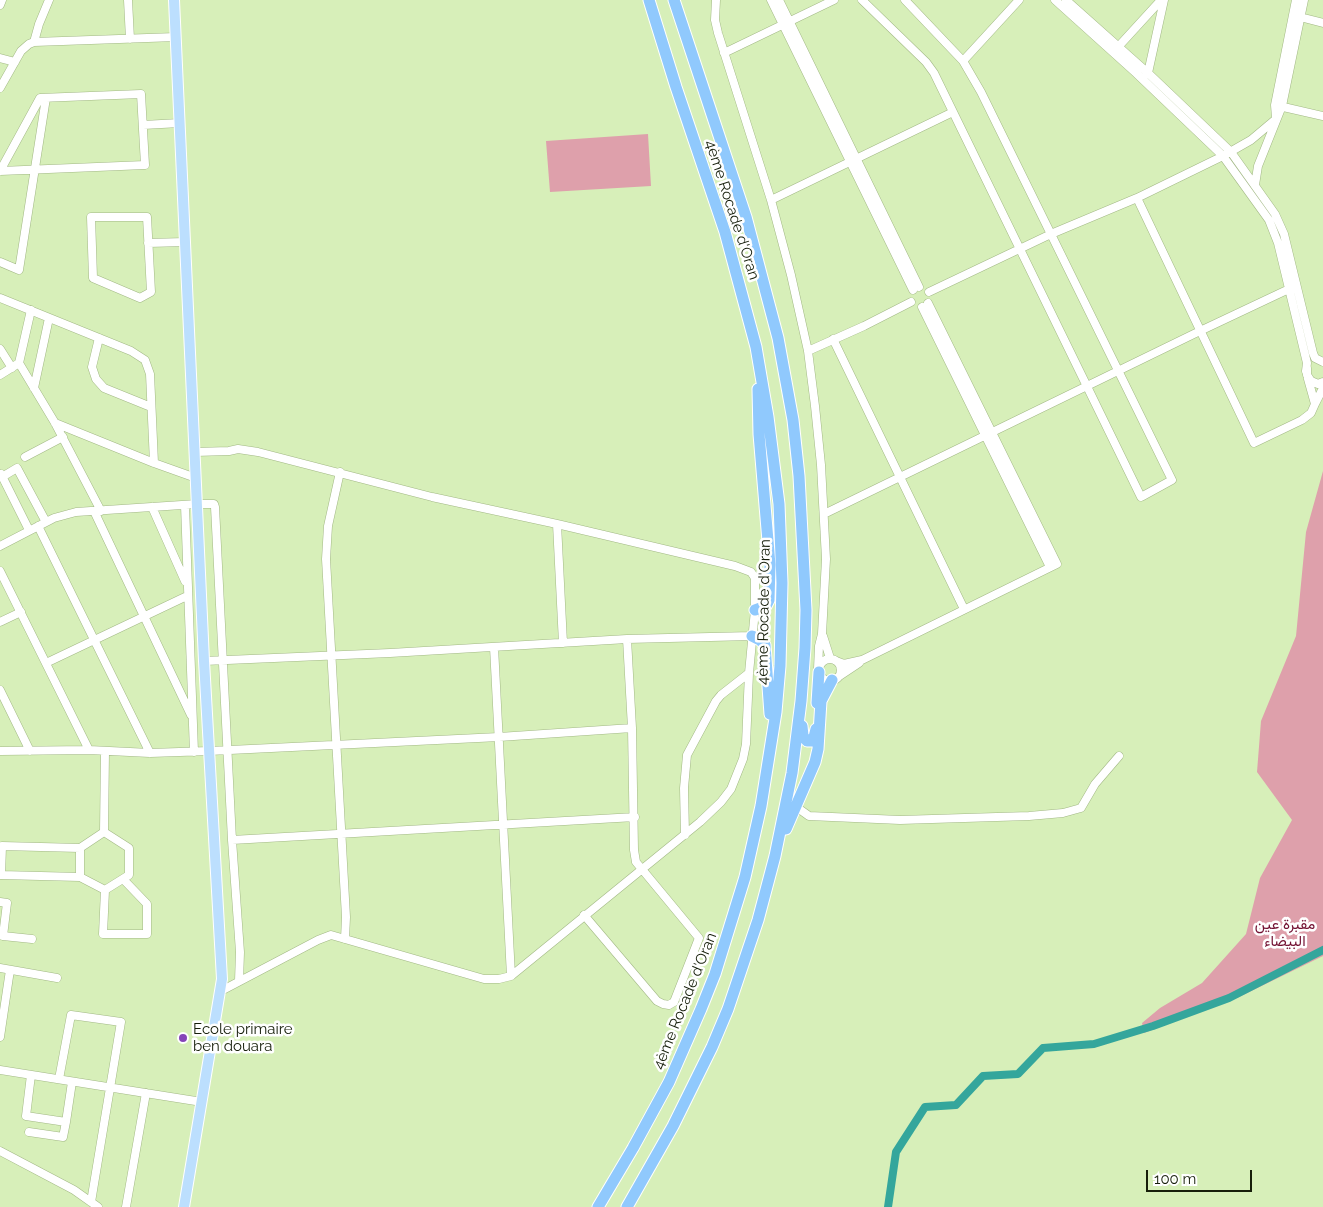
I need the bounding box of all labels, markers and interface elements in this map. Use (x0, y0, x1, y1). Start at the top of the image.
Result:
street label: 4ème Rocade d'Oran (701, 138, 763, 282)
street label: 4ème Rocade d'Oran (754, 539, 774, 685)
park label: مقبرة عين البيضاء (1255, 915, 1315, 950)
street label: 4ème Rocade d'Oran (649, 930, 721, 1072)
place label: Ecole primaire ben douara (193, 1020, 293, 1055)
marker: Ecole primaire ben douara (177, 1032, 189, 1044)
scale bar (1148, 1160, 1254, 1192)
text: 100 m (1154, 1170, 1196, 1188)

